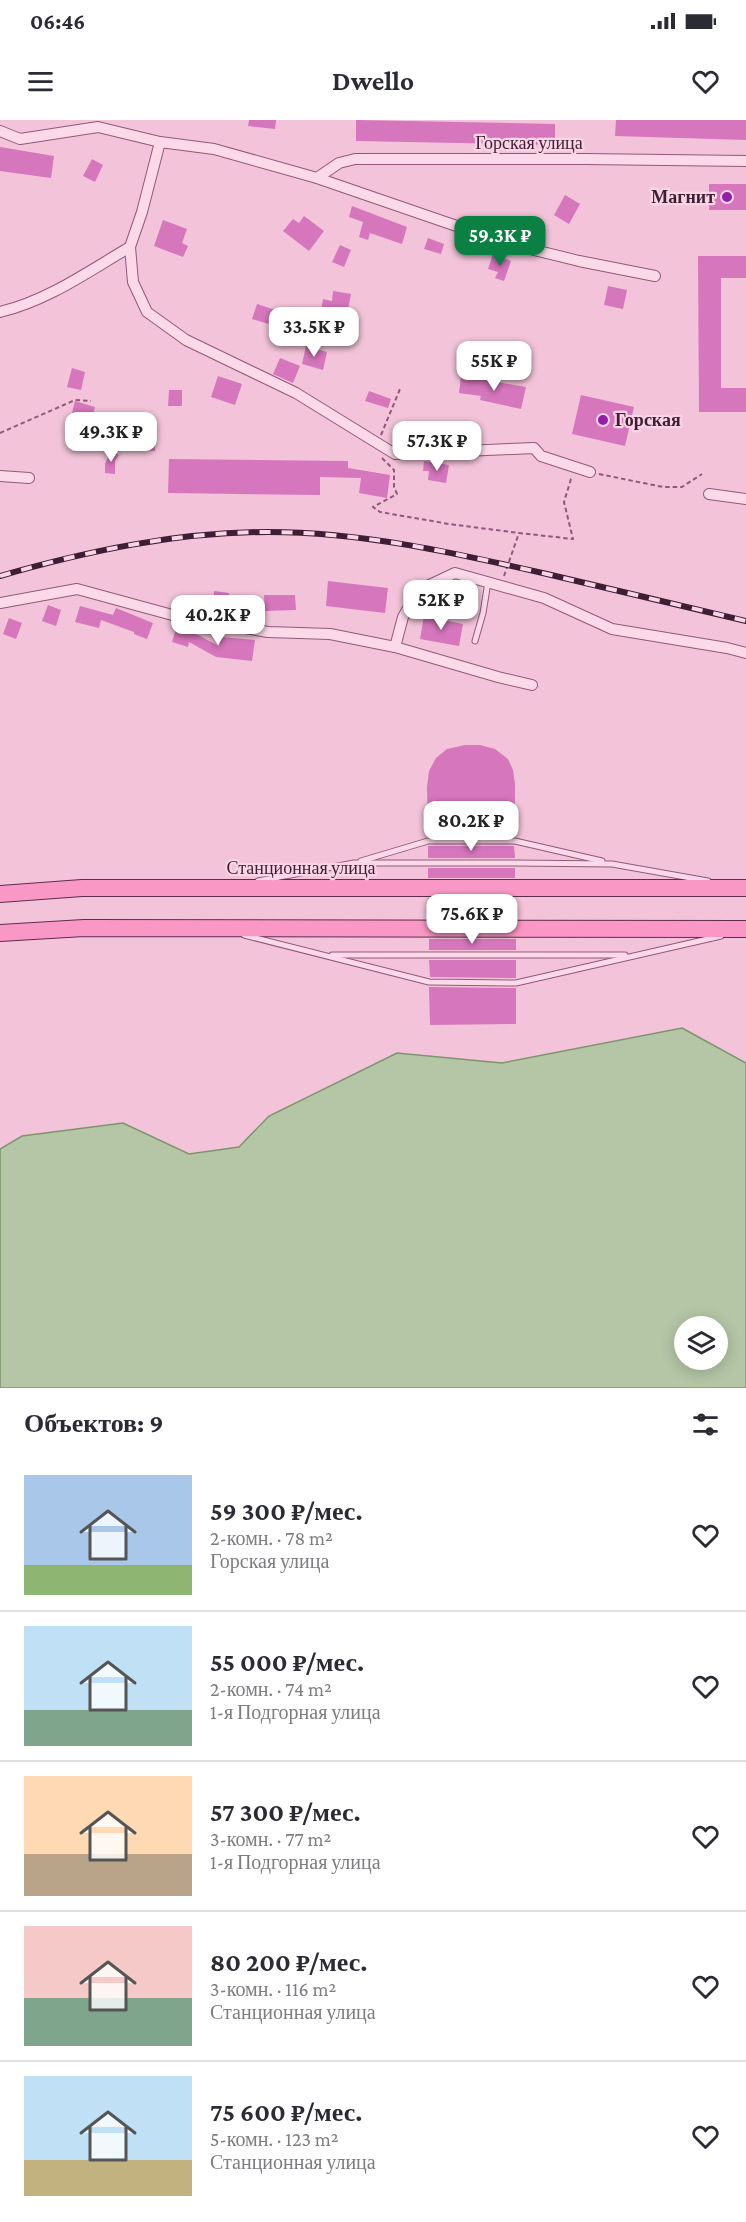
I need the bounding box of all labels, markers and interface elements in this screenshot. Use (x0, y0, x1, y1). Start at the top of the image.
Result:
text: 06:46 (30, 9, 85, 34)
icon: menu (24, 65, 57, 98)
icon: heart (689, 65, 722, 98)
text: Dwello (332, 66, 414, 96)
street label: Горская улица (475, 133, 583, 153)
place label: Магнит (651, 187, 715, 207)
marker: Магнит (720, 190, 734, 204)
pin: 59.3K ₽ (445, 216, 555, 267)
text: 59.3K ₽ (468, 224, 532, 246)
pin: 33.5K ₽ (259, 307, 369, 358)
text: 33.5K ₽ (283, 315, 345, 337)
pin: 55K ₽ (452, 341, 536, 392)
text: 55K ₽ (470, 349, 518, 371)
place label: Горская (615, 410, 681, 430)
pin: 49.3K ₽ (56, 412, 166, 463)
marker: Горская (596, 413, 610, 427)
text: 49.3K ₽ (79, 420, 143, 442)
pin: 57.3K ₽ (382, 421, 492, 472)
text: 57.3K ₽ (406, 429, 468, 451)
pin: 52K ₽ (399, 580, 483, 631)
text: 52K ₽ (417, 588, 465, 610)
pin: 40.2K ₽ (163, 595, 273, 646)
text: 40.2K ₽ (185, 603, 251, 625)
pin: 80.2K ₽ (416, 801, 526, 852)
text: 80.2K ₽ (438, 809, 504, 831)
street label: Станционная улица (226, 858, 376, 878)
pin: 75.6K ₽ (417, 894, 527, 945)
text: 75.6K ₽ (440, 902, 504, 924)
map controls (674, 1316, 728, 1370)
button: layers (674, 1316, 728, 1370)
icon: filters (689, 1408, 722, 1441)
text: Объектов: 9 (24, 1409, 164, 1438)
text: 59 300 ₽/мес. (210, 1497, 363, 1526)
icon: home (72, 1499, 144, 1571)
icon: heart (689, 1519, 722, 1552)
text: 2-комн. · 78 m² (210, 1527, 333, 1549)
text: Горская улица (210, 1550, 329, 1572)
text: 55 000 ₽/мес. (210, 1648, 364, 1677)
icon: home (72, 1650, 144, 1722)
icon: heart (689, 1670, 722, 1703)
text: 2-комн. · 74 m² (210, 1678, 332, 1700)
text: 1-я Подгорная улица (210, 1701, 381, 1723)
text: 57 300 ₽/мес. (210, 1798, 361, 1827)
icon: home (72, 1800, 144, 1872)
icon: heart (689, 1820, 722, 1853)
text: 3-комн. · 77 m² (210, 1828, 331, 1850)
text: 1-я Подгорная улица (210, 1851, 381, 1873)
text: 80 200 ₽/мес. (210, 1948, 367, 1977)
icon: home (72, 1950, 144, 2022)
icon: heart (689, 1970, 722, 2003)
text: 3-комн. · 116 m² (210, 1978, 336, 2000)
text: Станционная улица (210, 2001, 376, 2023)
text: 75 600 ₽/мес. (210, 2098, 362, 2127)
icon: home (72, 2100, 144, 2172)
icon: heart (689, 2120, 722, 2153)
text: 5-комн. · 123 m² (210, 2128, 339, 2150)
text: Станционная улица (210, 2151, 376, 2173)

